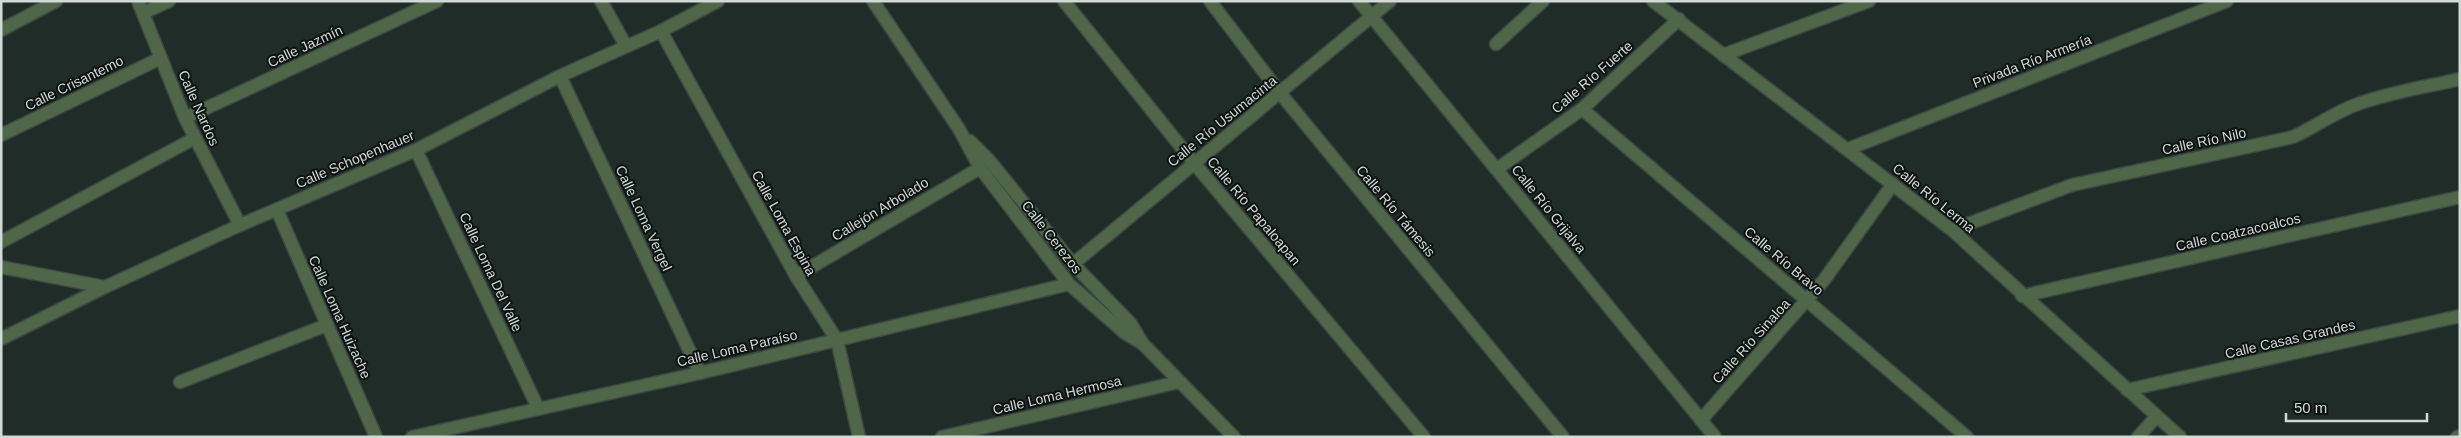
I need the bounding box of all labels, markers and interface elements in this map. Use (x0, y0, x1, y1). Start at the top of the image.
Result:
street label: Calle Jazmín (265, 22, 345, 70)
street label: Privada Río Armería (1970, 31, 2094, 91)
street label: Calle Río Fuerte (1548, 37, 1636, 116)
street label: Calle Crisantemo (22, 52, 126, 114)
street label: Calle Nardos (175, 68, 223, 148)
street label: Calle Río Usumacinta (1164, 72, 1280, 170)
street label: Calle Río Nilo (2160, 124, 2248, 158)
street label: Calle Schopenhauer (293, 127, 417, 191)
street label: Calle Río Papaloapan (1204, 154, 1304, 268)
street label: Calle Río Lerma (1890, 160, 1979, 236)
street label: Calle Río Támesis (1353, 162, 1439, 260)
street label: Calle Río Grijalva (1509, 162, 1590, 257)
street label: Calle Loma Vergel (613, 163, 675, 273)
street label: Calle Loma Espina (749, 168, 820, 278)
street label: Callejón Arbolado (829, 174, 931, 244)
street label: Calle Cerezos (1019, 197, 1085, 277)
street label: Calle Loma Del Valle (456, 210, 526, 334)
street label: Calle Coatzacoalcos (2174, 210, 2302, 254)
street label: Calle Río Bravo (1741, 223, 1827, 299)
street label: Calle Loma Huizache (306, 253, 374, 381)
street label: Calle Río Sinaloa (1709, 295, 1793, 387)
street label: Calle Casas Grandes (2223, 316, 2357, 362)
street label: Calle Loma Paraíso (675, 326, 799, 370)
street label: Calle Loma Hermosa (991, 372, 1123, 418)
scale bar (2286, 390, 2427, 422)
text: 50 m (2294, 399, 2327, 416)

